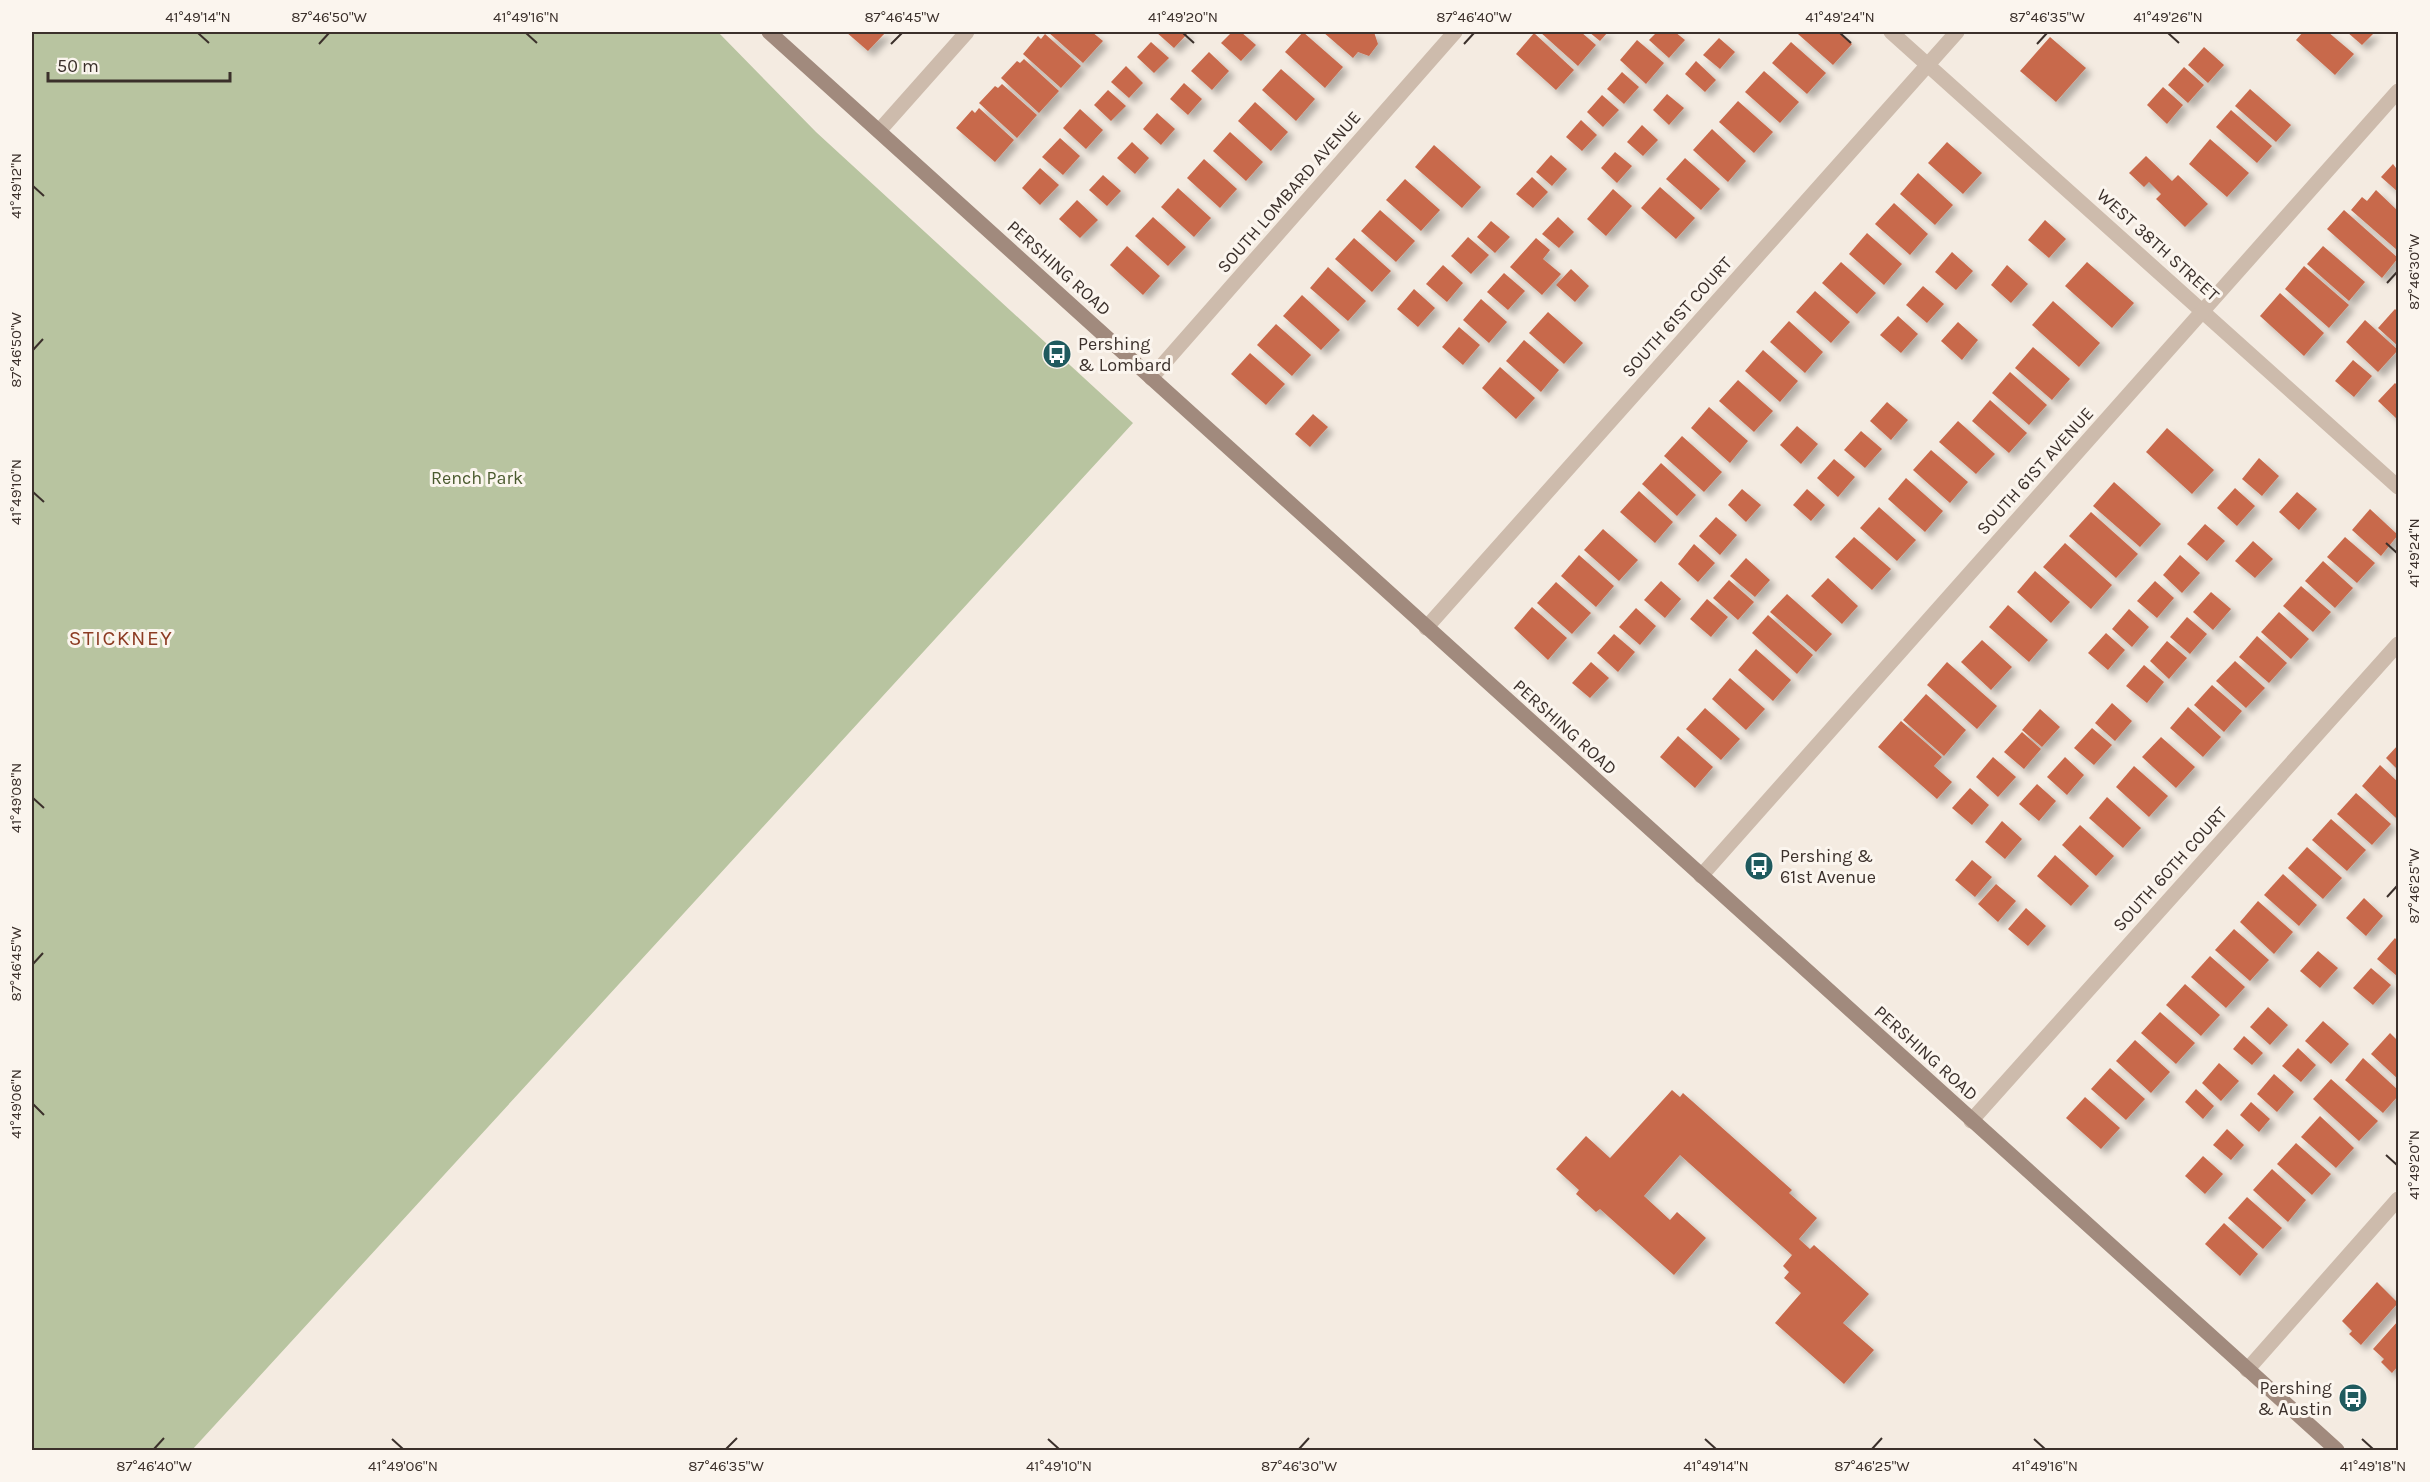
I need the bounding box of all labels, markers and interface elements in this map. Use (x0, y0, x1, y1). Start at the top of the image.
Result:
text: 41°49'14"N (165, 8, 231, 26)
text: 87°46'50"W (291, 8, 367, 26)
text: 41°49'16"N (493, 8, 559, 26)
text: 87°46'45"W (864, 8, 940, 26)
text: 41°49'20"N (1148, 8, 1218, 26)
text: 87°46'40"W (1436, 8, 1512, 26)
text: 41°49'24"N (1805, 8, 1875, 26)
text: 87°46'35"W (2009, 8, 2085, 26)
text: 41°49'26"N (2133, 8, 2203, 26)
scale bar (48, 45, 230, 83)
text: 50 m (57, 55, 99, 77)
street label: SOUTH LOMBARD AVENUE (1213, 106, 1365, 278)
text: 41°49'12"N (7, 153, 25, 219)
street label: WEST 38TH STREET (2092, 184, 2224, 306)
street label: PERSHING ROAD (1003, 216, 1115, 320)
text: 87°46'30"W (2405, 233, 2423, 310)
street label: SOUTH 61ST COURT (1617, 252, 1737, 382)
text: 87°46'50"W (7, 312, 25, 388)
place label: Pershing & Lombard (1078, 333, 1172, 376)
bus stop icon: Pershing & Lombard (1041, 338, 1073, 370)
street label: SOUTH 61ST AVENUE (1972, 403, 2098, 539)
text: 41°49'10"N (7, 459, 25, 525)
park label: Rench Park (431, 467, 523, 489)
text: 41°49'24"N (2405, 518, 2423, 588)
district label: STICKNEY (69, 626, 173, 650)
street label: PERSHING ROAD (1509, 675, 1621, 779)
text: 41°49'08"N (7, 763, 25, 833)
street label: SOUTH 60TH COURT (2108, 802, 2232, 936)
place label: Pershing & 61st Avenue (1780, 845, 1876, 888)
text: 87°46'25"W (2405, 848, 2423, 924)
bus stop icon: Pershing & 61st Avenue (1743, 850, 1775, 882)
text: 87°46'45"W (7, 926, 25, 1002)
street label: PERSHING ROAD (1870, 1001, 1982, 1105)
text: 41°49'06"N (7, 1069, 25, 1139)
text: 41°49'20"N (2405, 1130, 2423, 1200)
place label: Pershing & Austin (2258, 1377, 2332, 1420)
bus stop icon: Pershing & Austin (2337, 1382, 2369, 1414)
text: 87°46'40"W (116, 1457, 192, 1475)
text: 41°49'06"N (368, 1457, 438, 1475)
text: 87°46'35"W (688, 1457, 764, 1475)
text: 41°49'10"N (1026, 1457, 1092, 1475)
text: 87°46'30"W (1261, 1457, 1338, 1475)
text: 41°49'14"N (1683, 1457, 1749, 1475)
text: 87°46'25"W (1834, 1457, 1910, 1475)
text: 41°49'16"N (2012, 1457, 2078, 1475)
text: 41°49'18"N (2340, 1457, 2406, 1475)

